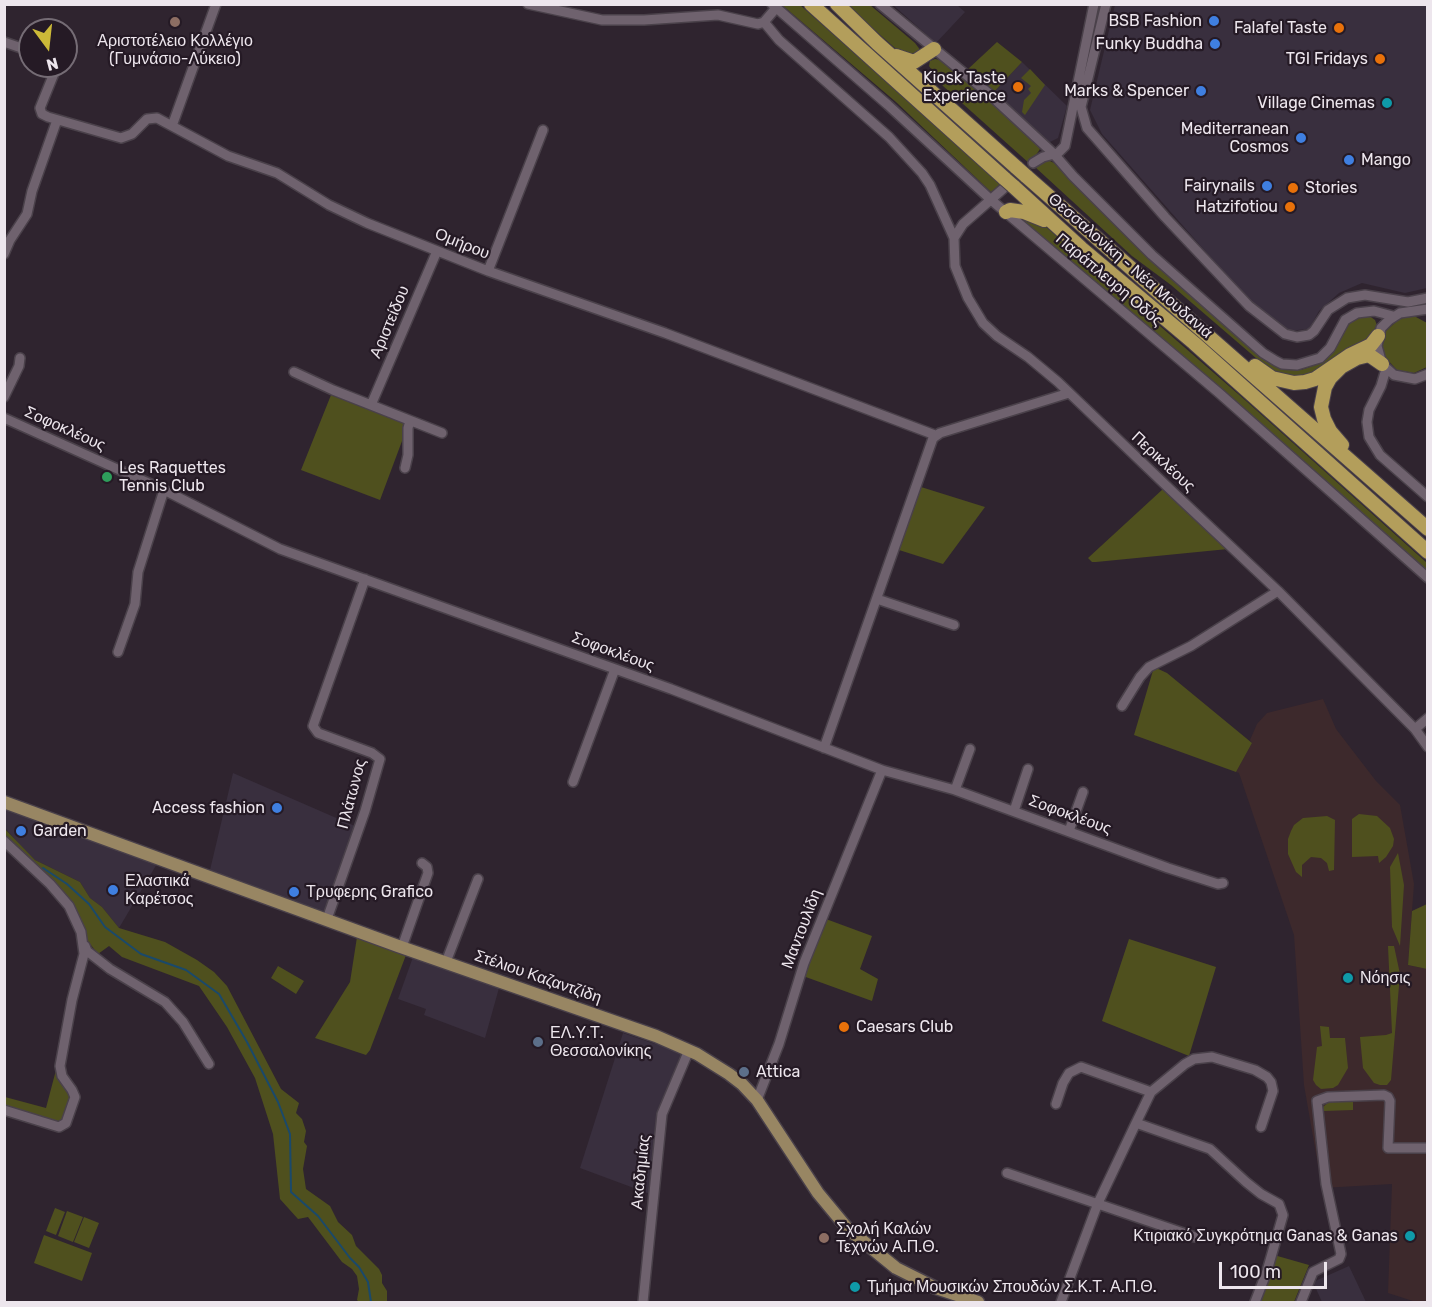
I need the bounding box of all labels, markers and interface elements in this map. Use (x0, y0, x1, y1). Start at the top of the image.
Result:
place label: BSB Fashion (1108, 11, 1202, 31)
marker: BSB Fashion (1207, 14, 1221, 28)
marker: Αριστοτέλειο Κολλέγιο (Γυμνάσιο-Λύκειο) (168, 15, 182, 29)
north arrow (18, 18, 78, 78)
place label: Falafel Taste (1234, 18, 1327, 38)
marker: Falafel Taste (1332, 21, 1346, 35)
place label: Αριστοτέλειο Κολλέγιο (Γυμνάσιο-Λύκειο) (97, 31, 253, 69)
place label: Funky Buddha (1096, 34, 1203, 54)
marker: Funky Buddha (1208, 37, 1222, 51)
place label: TGI Fridays (1286, 49, 1368, 69)
marker: TGI Fridays (1373, 52, 1387, 66)
text: N (44, 53, 60, 75)
place label: Kiosk Taste Experience (923, 68, 1006, 106)
marker: Kiosk Taste Experience (1011, 80, 1025, 94)
place label: Marks & Spencer (1064, 81, 1189, 101)
marker: Marks & Spencer (1194, 84, 1208, 98)
place label: Village Cinemas (1257, 93, 1375, 113)
marker: Village Cinemas (1380, 96, 1394, 110)
place label: Mediterranean Cosmos (1181, 119, 1289, 157)
marker: Mediterranean Cosmos (1294, 131, 1308, 145)
place label: Mango (1361, 150, 1411, 170)
marker: Mango (1342, 153, 1356, 167)
place label: Fairynails (1184, 176, 1255, 196)
place label: Stories (1305, 178, 1357, 198)
marker: Fairynails (1260, 179, 1274, 193)
marker: Stories (1286, 181, 1300, 195)
street label: Θεσσαλονίκη - Νέα Μουδανιά (1044, 190, 1216, 342)
place label: Hatzifotiou (1195, 197, 1278, 217)
marker: Hatzifotiou (1283, 200, 1297, 214)
street label: Ομήρου (432, 224, 492, 264)
street label: Παράπλευρη Οδός (1052, 230, 1166, 330)
street label: Αριστείδου (366, 283, 414, 361)
street label: Σοφοκλέους (22, 403, 108, 455)
street label: Περικλέους (1127, 428, 1199, 496)
place label: Les Raquettes Tennis Club (119, 458, 226, 496)
marker: Les Raquettes Tennis Club (100, 470, 114, 484)
street label: Σοφοκλέους (569, 628, 657, 676)
street label: Πλάτωνος (333, 757, 371, 831)
street label: Σοφοκλέους (1026, 791, 1114, 839)
place label: Access fashion (152, 798, 265, 818)
marker: Access fashion (270, 801, 284, 815)
place label: Garden (33, 821, 87, 841)
marker: Garden (14, 824, 28, 838)
place label: Ελαστικά Καρέτσος (125, 871, 194, 909)
place label: Τρυφερης Grafico (306, 882, 433, 902)
marker: Ελαστικά Καρέτσος (106, 883, 120, 897)
marker: Τρυφερης Grafico (287, 885, 301, 899)
street label: Μαντουλίδη (778, 886, 826, 972)
street label: Στέλιου Καζαντζίδη (472, 946, 604, 1008)
place label: Νόησις (1360, 968, 1410, 988)
marker: Νόησις (1341, 971, 1355, 985)
place label: Caesars Club (856, 1017, 953, 1037)
marker: Caesars Club (837, 1020, 851, 1034)
place label: ΕΛ.Υ.Τ. Θεσσαλονίκης (550, 1023, 651, 1061)
marker: ΕΛ.Υ.Τ. Θεσσαλονίκης (531, 1035, 545, 1049)
place label: Attica (756, 1062, 800, 1082)
marker: Attica (737, 1065, 751, 1079)
street label: Ακαδημίας (628, 1134, 654, 1210)
place label: Σχολή Καλών Τεχνών Α.Π.Θ. (836, 1219, 939, 1257)
place label: Κτιριακό Συγκρότημα Ganas & Ganas (1133, 1226, 1398, 1246)
marker: Κτιριακό Συγκρότημα Ganas & Ganas (1403, 1229, 1417, 1243)
marker: Σχολή Καλών Τεχνών Α.Π.Θ. (817, 1231, 831, 1245)
scale bar (1222, 1250, 1330, 1288)
text: 100 m (1230, 1261, 1281, 1283)
place label: Τμήμα Μουσικών Σπουδών Σ.Κ.Τ. Α.Π.Θ. (867, 1277, 1157, 1297)
marker: Τμήμα Μουσικών Σπουδών Σ.Κ.Τ. Α.Π.Θ. (848, 1280, 862, 1294)

